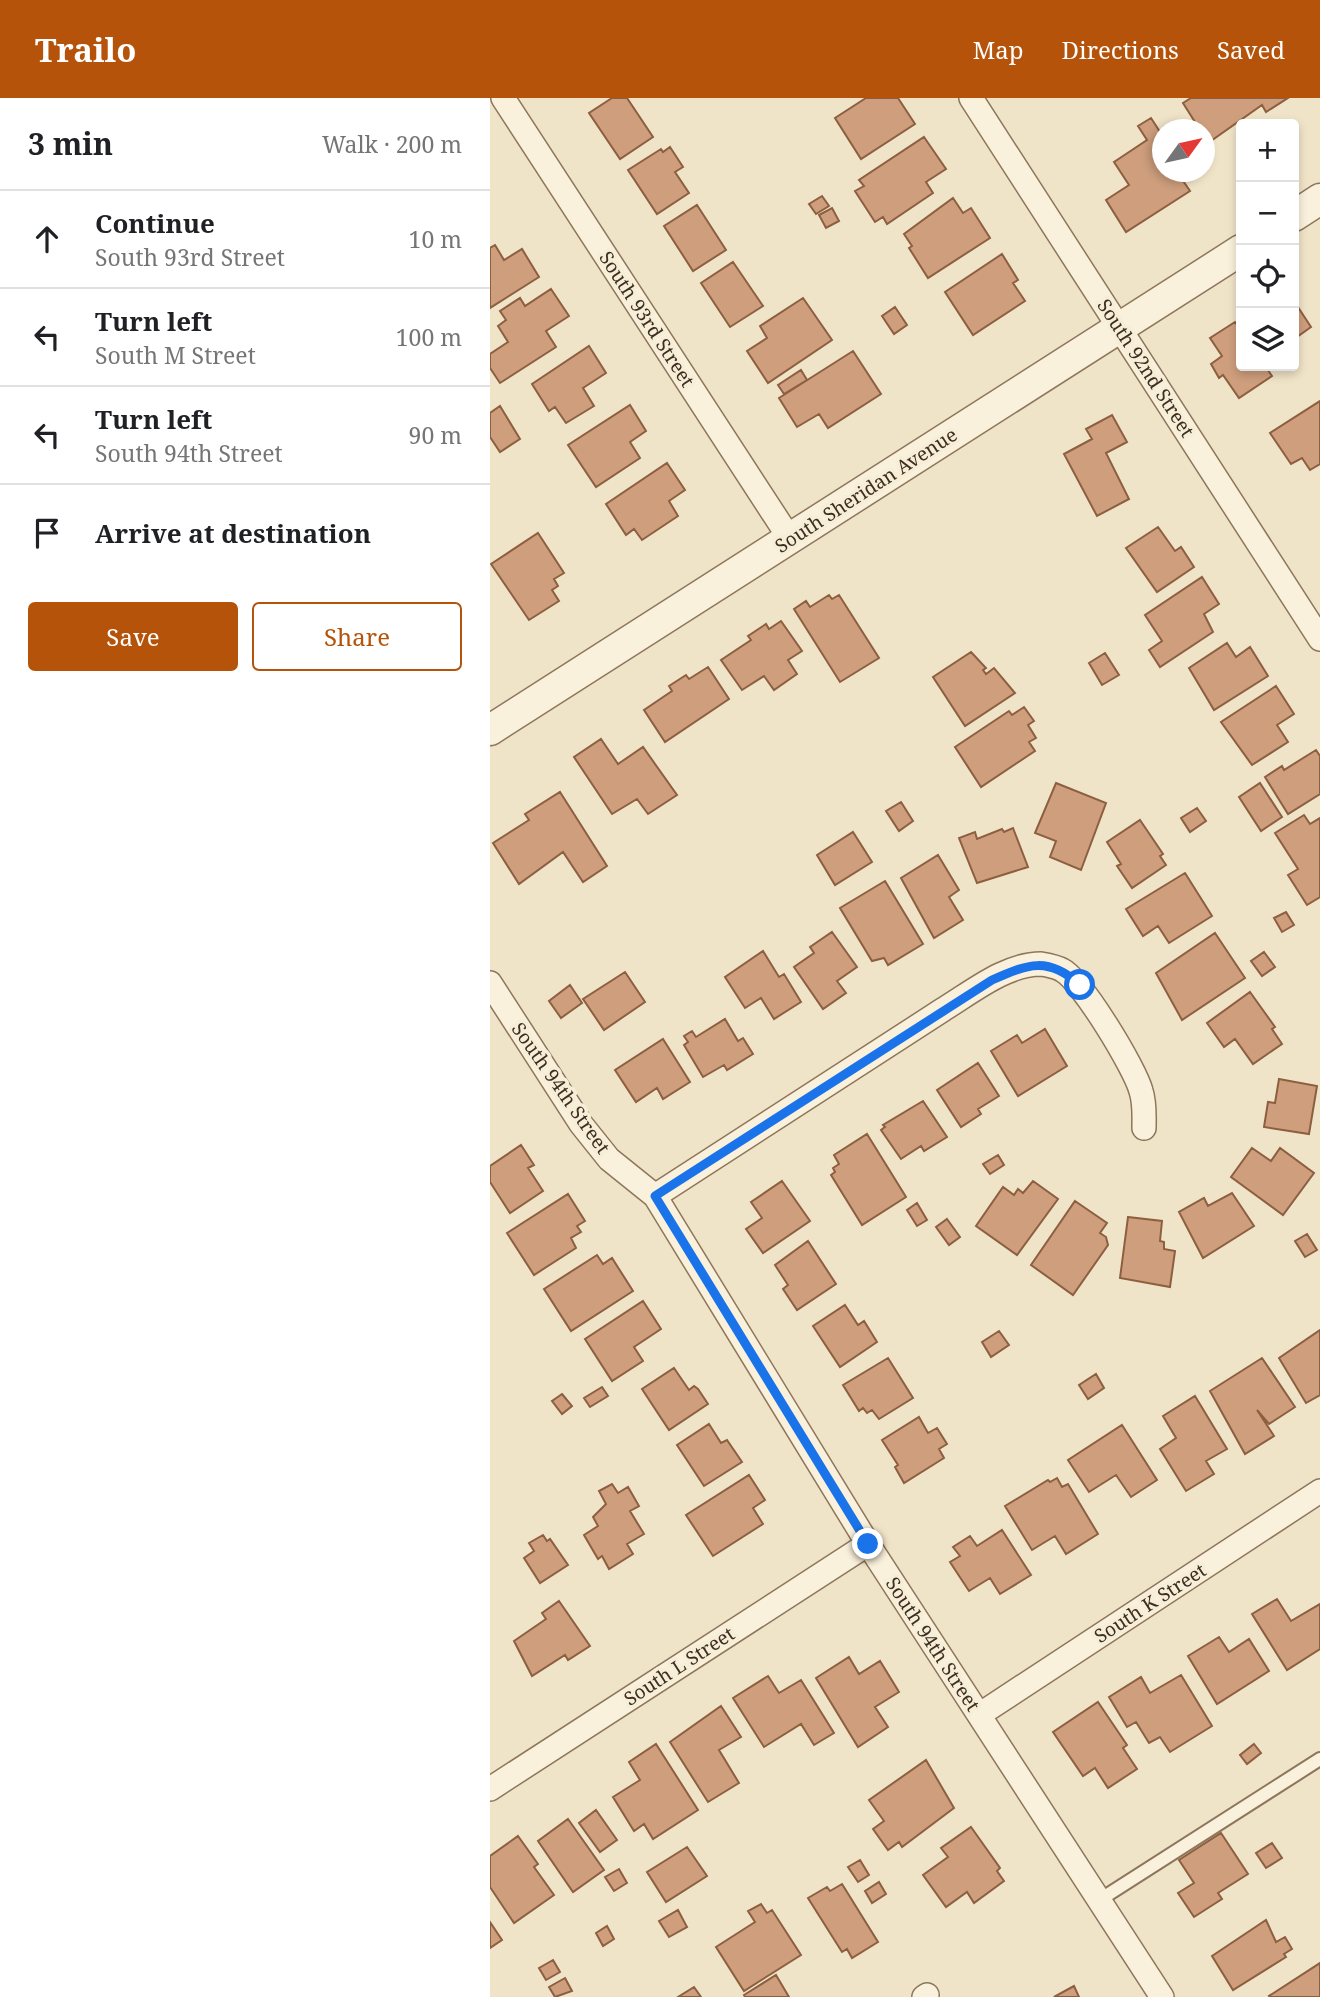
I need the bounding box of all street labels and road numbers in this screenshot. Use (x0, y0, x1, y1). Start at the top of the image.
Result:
street label: South 93rd Street (593, 246, 701, 392)
street label: South 92nd Street (1091, 294, 1201, 442)
street label: South Sheridan Avenue (770, 421, 962, 559)
street label: South 94th Street (506, 1017, 616, 1159)
street label: South K Street (1089, 1557, 1211, 1649)
street label: South 94th Street (880, 1572, 986, 1716)
street label: South L Street (619, 1620, 740, 1711)

